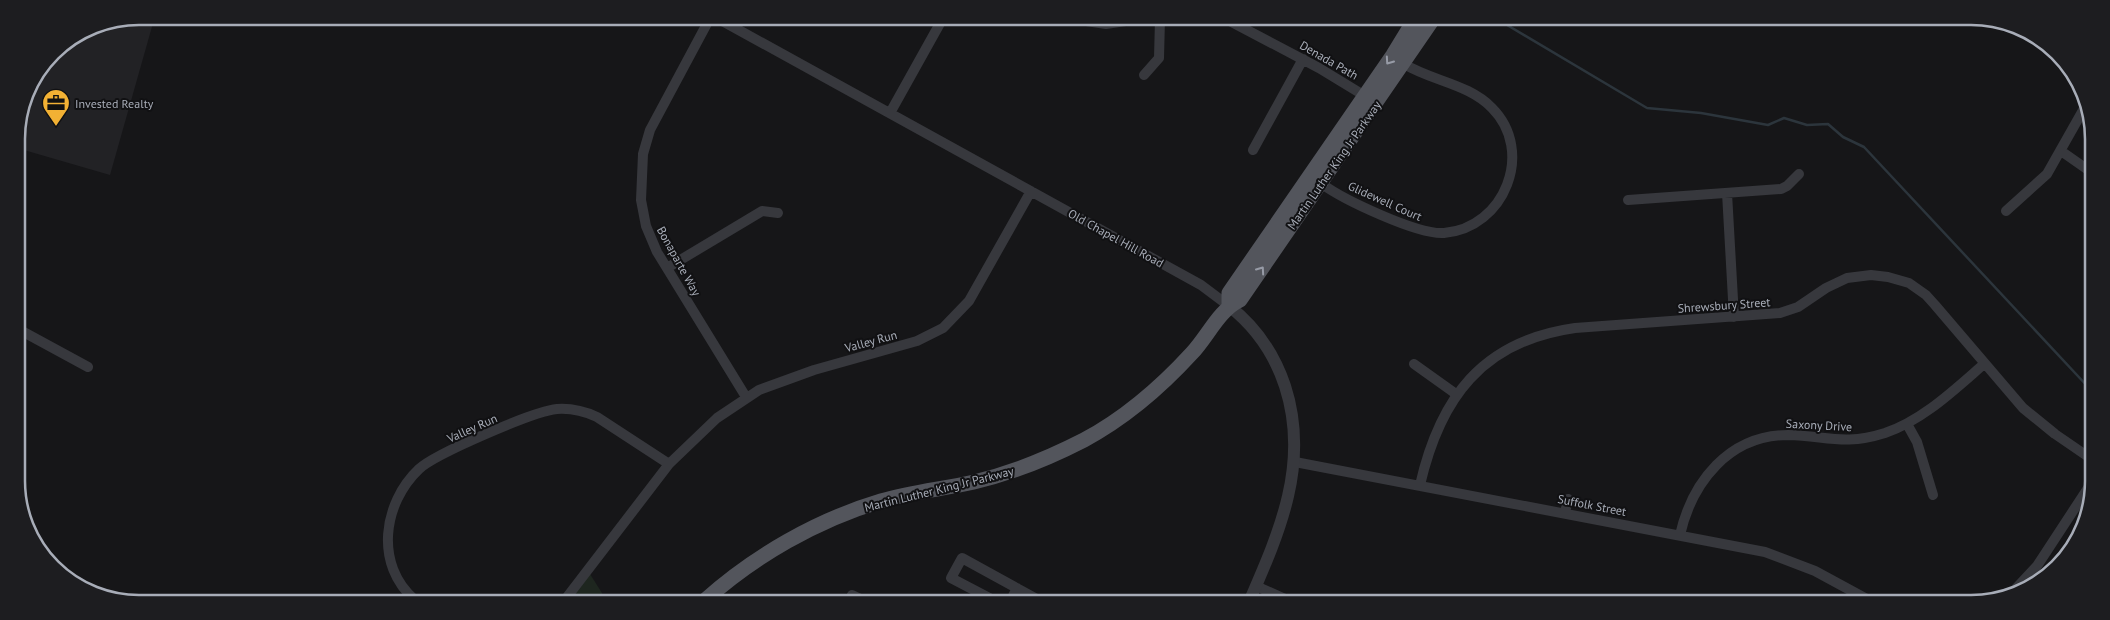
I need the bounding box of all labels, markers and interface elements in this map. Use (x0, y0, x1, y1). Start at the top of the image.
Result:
street label: Denada Path (1297, 37, 1361, 83)
one-way arrow (1386, 55, 1395, 64)
office icon: Invested Realty (41, 88, 71, 127)
place label: Invested Realty (75, 96, 154, 111)
street label: Martin Luther King Jr Parkway (1284, 98, 1384, 232)
street label: Glidewell Court (1346, 178, 1424, 224)
street label: Old Chapel Hill Road (1066, 206, 1166, 270)
street label: Bonaparte Way (654, 224, 704, 299)
one-way arrow (1255, 266, 1264, 276)
street label: Shrewsbury Street (1677, 294, 1771, 316)
street label: Valley Run (842, 327, 899, 355)
street label: Valley Run (444, 410, 499, 446)
street label: Saxony Drive (1785, 416, 1853, 434)
street label: Martin Luther King Jr Parkway (863, 463, 1016, 515)
street label: Suffolk Street (1556, 491, 1628, 519)

